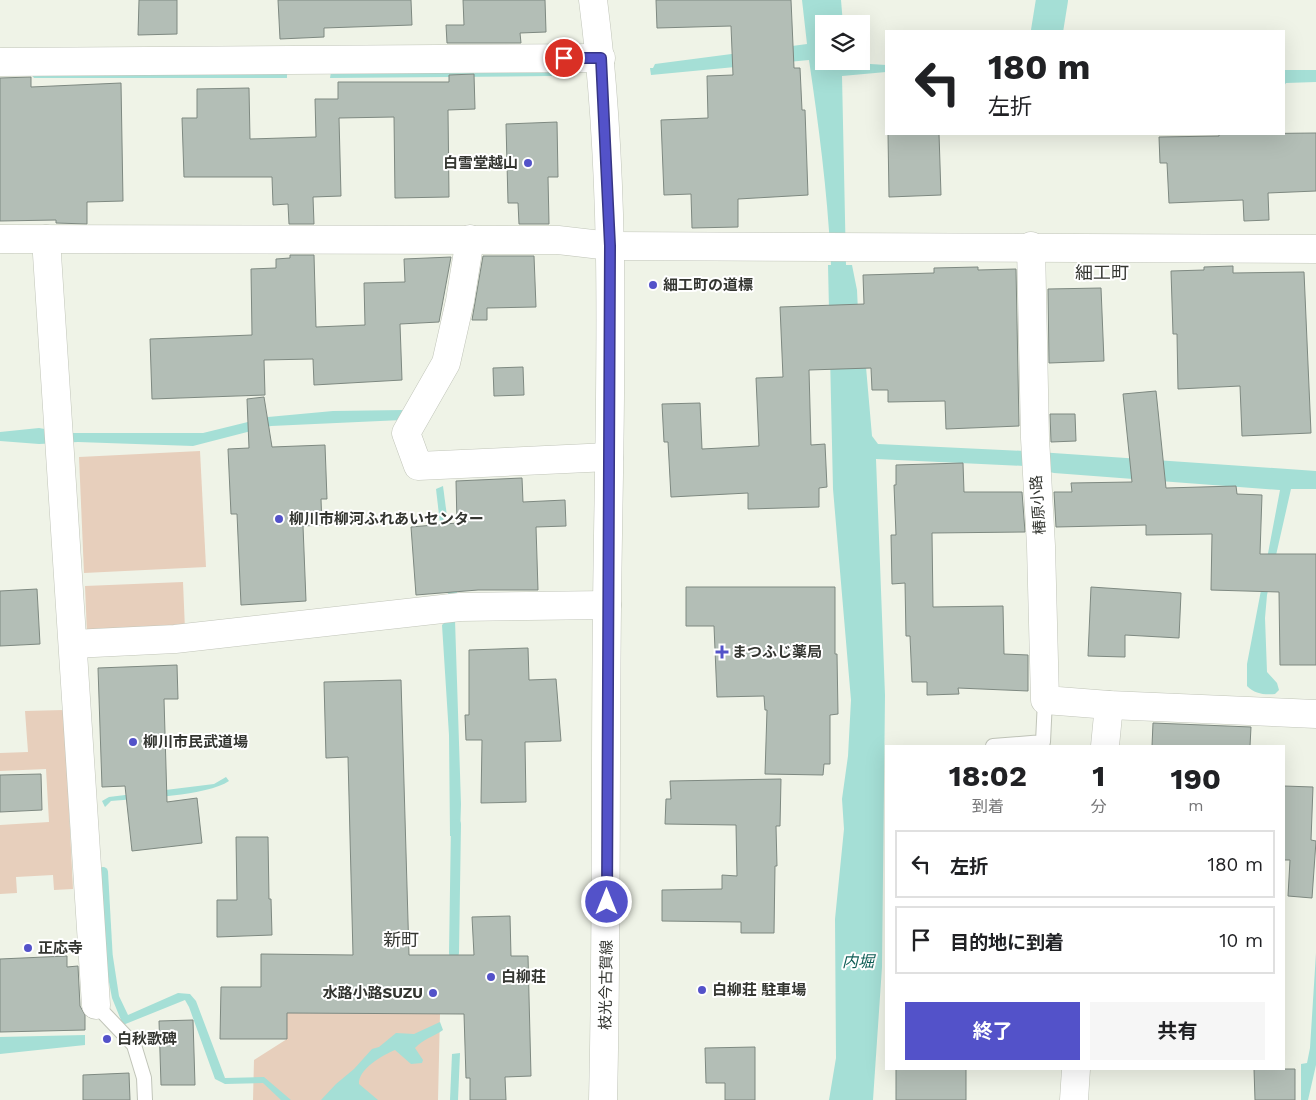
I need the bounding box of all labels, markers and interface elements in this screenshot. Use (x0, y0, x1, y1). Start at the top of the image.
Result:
map controls (815, 15, 870, 70)
button: layers (815, 15, 870, 70)
pin (543, 37, 585, 79)
icon: arrive (550, 44, 578, 72)
text: 180 m (988, 46, 1091, 88)
icon: left (905, 50, 970, 115)
text: 左折 (988, 94, 1032, 119)
place label: 白雪堂越山 (443, 154, 518, 172)
marker: 白雪堂越山 (522, 157, 534, 169)
district label: 細工町 (1075, 262, 1129, 283)
place label: 細工町の道標 (663, 276, 753, 294)
marker: 細工町の道標 (647, 279, 659, 291)
street label: 椿原小路 (1027, 474, 1049, 536)
place label: 柳川市柳河ふれあいセンター (289, 510, 484, 528)
marker: 柳川市柳河ふれあいセンター (273, 513, 285, 525)
place label: まつふじ薬局 (732, 643, 822, 661)
marker: まつふじ薬局 (716, 646, 728, 658)
place label: 柳川市民武道場 (143, 733, 248, 751)
marker: 柳川市民武道場 (127, 736, 139, 748)
text: 18:02 (949, 758, 1027, 793)
text: 1 (1092, 758, 1105, 793)
text: 190 (1170, 761, 1221, 796)
text: m (1188, 796, 1203, 815)
text: 到着 (972, 797, 1004, 816)
text: 分 (1091, 797, 1107, 816)
icon: left (907, 850, 935, 878)
text: 180 m (1207, 853, 1263, 876)
text: 左折 (950, 855, 988, 878)
position arrow (580, 875, 632, 927)
icon: arrive (907, 926, 935, 954)
district label: 新町 (383, 929, 419, 950)
text: 10 m (1219, 929, 1263, 952)
text: 目的地に到着 (950, 931, 1064, 954)
place label: 正応寺 (38, 939, 83, 957)
street label: 枝光今古賀線 (596, 940, 616, 1030)
marker: 正応寺 (22, 942, 34, 954)
water label: 内堀 (842, 952, 877, 971)
place label: 白柳荘 (501, 968, 546, 986)
marker: 白柳荘 (485, 971, 497, 983)
place label: 白柳荘 駐車場 (712, 981, 806, 999)
place label: 水路小路SUZU (323, 984, 423, 1002)
marker: 白柳荘 駐車場 (696, 984, 708, 996)
marker: 水路小路SUZU (427, 987, 439, 999)
button: 終了 (905, 1002, 1080, 1060)
button: 共有 (1090, 1002, 1265, 1060)
place label: 白秋歌碑 (117, 1030, 177, 1048)
marker: 白秋歌碑 (101, 1033, 113, 1045)

